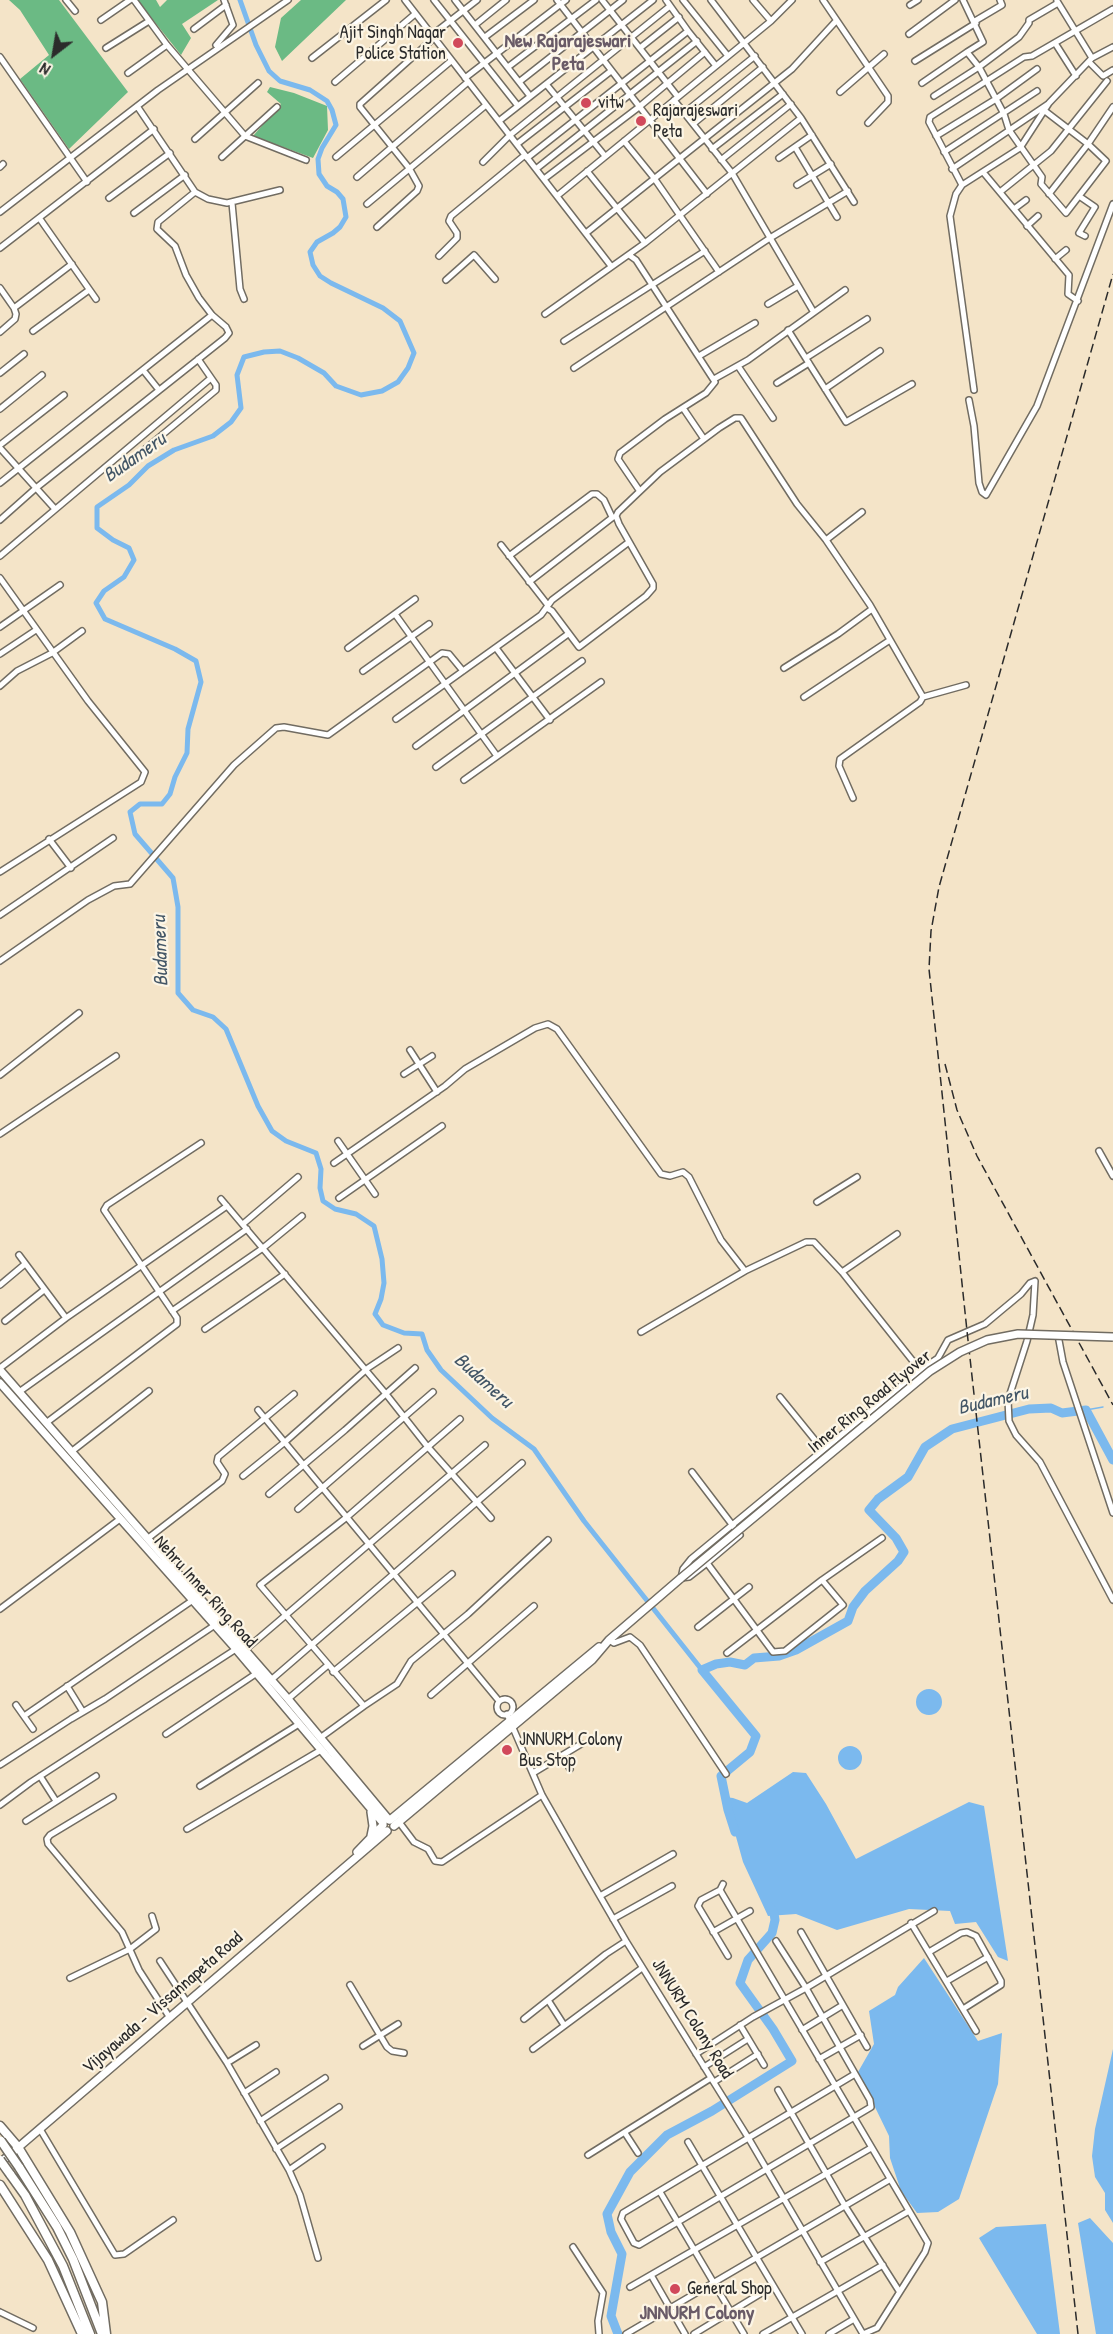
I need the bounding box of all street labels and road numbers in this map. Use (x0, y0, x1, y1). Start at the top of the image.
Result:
street label: Inner Ring Road Flyover (804, 1346, 936, 1458)
street label: Nehru Inner Ring Road (149, 1532, 261, 1652)
street label: Vijayawada - Vissannapeta Road (78, 1928, 248, 2078)
street label: JNNURM Colony Road (646, 1955, 738, 2083)

